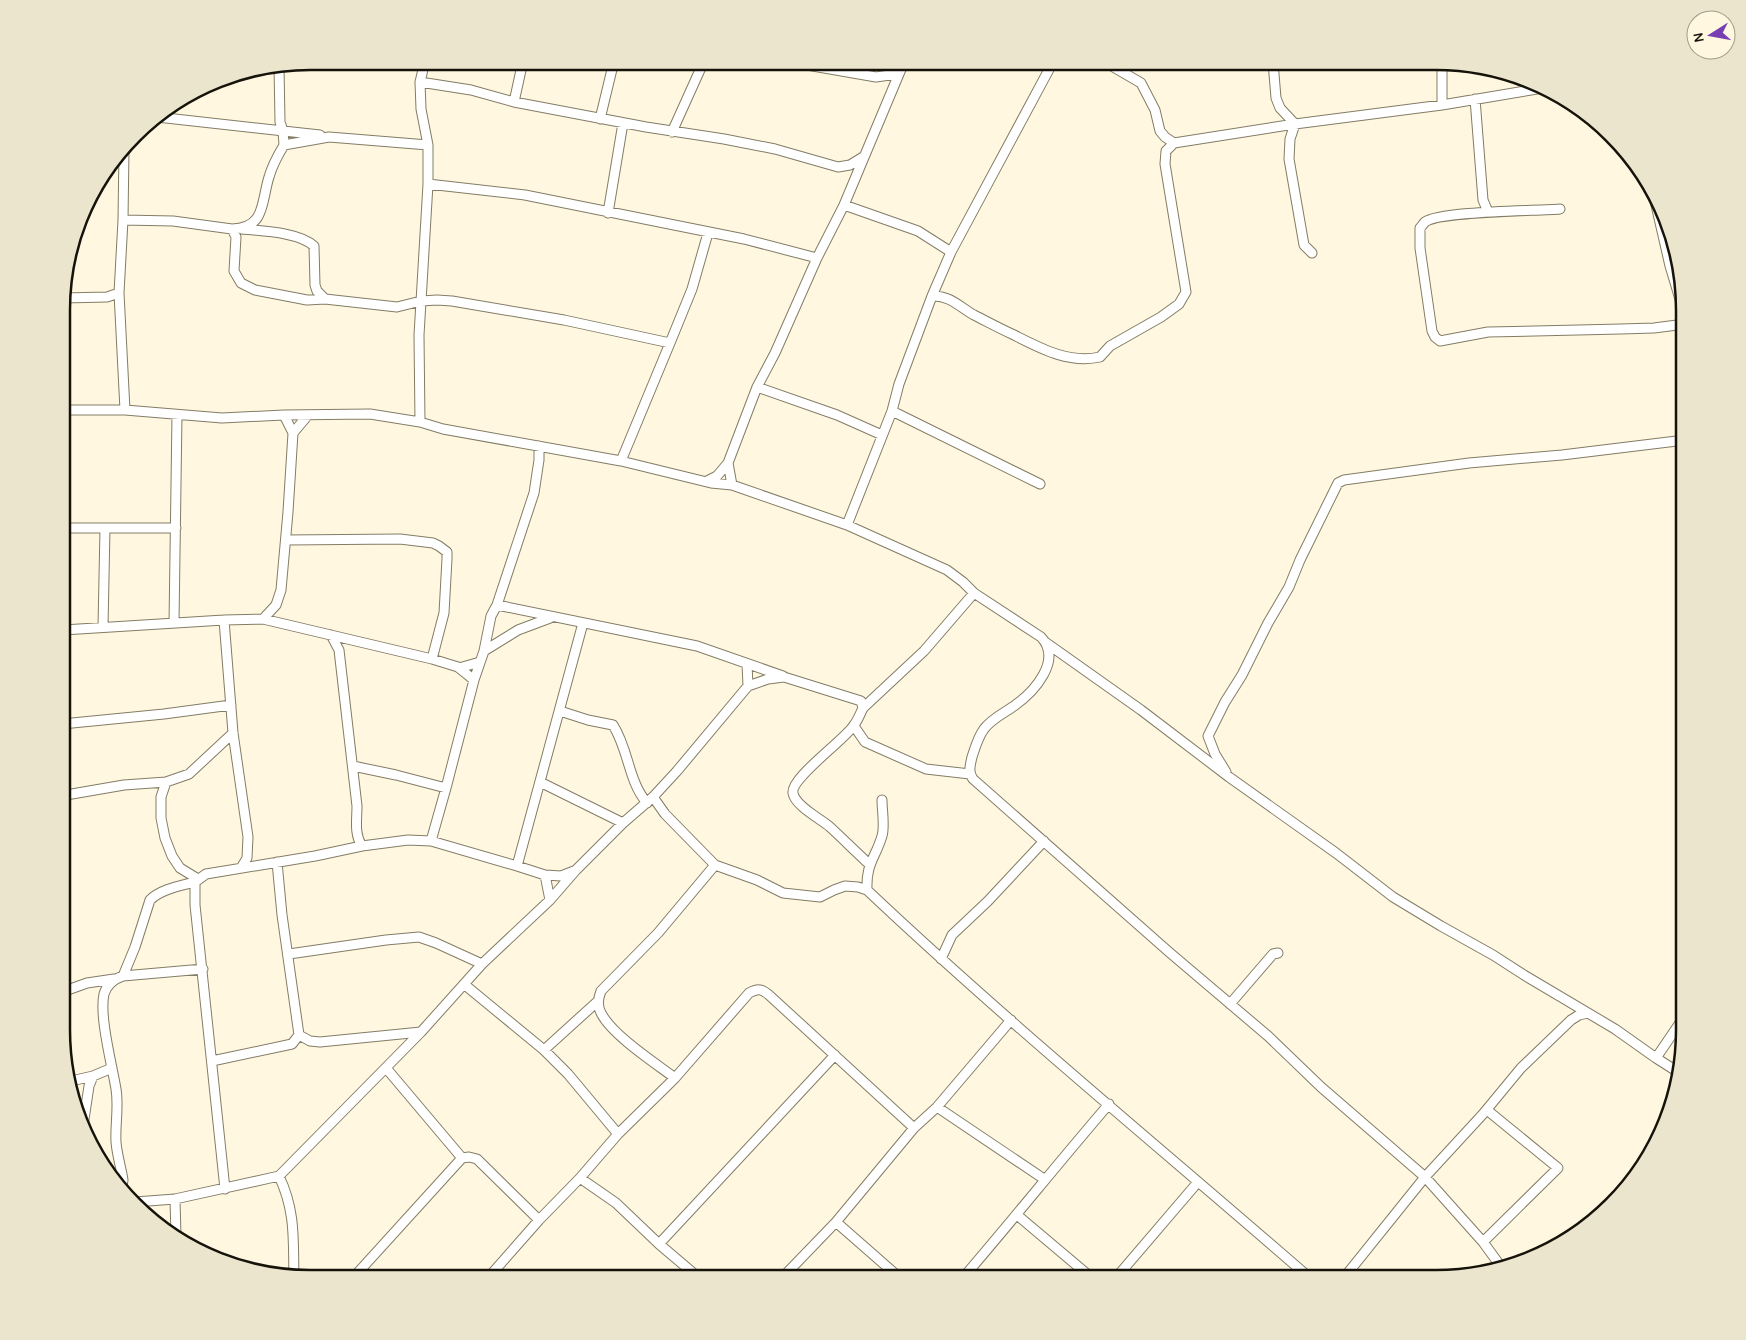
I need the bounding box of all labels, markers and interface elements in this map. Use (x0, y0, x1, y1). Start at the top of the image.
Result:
north arrow (1686, 10, 1736, 60)
text: N (1689, 31, 1708, 44)

